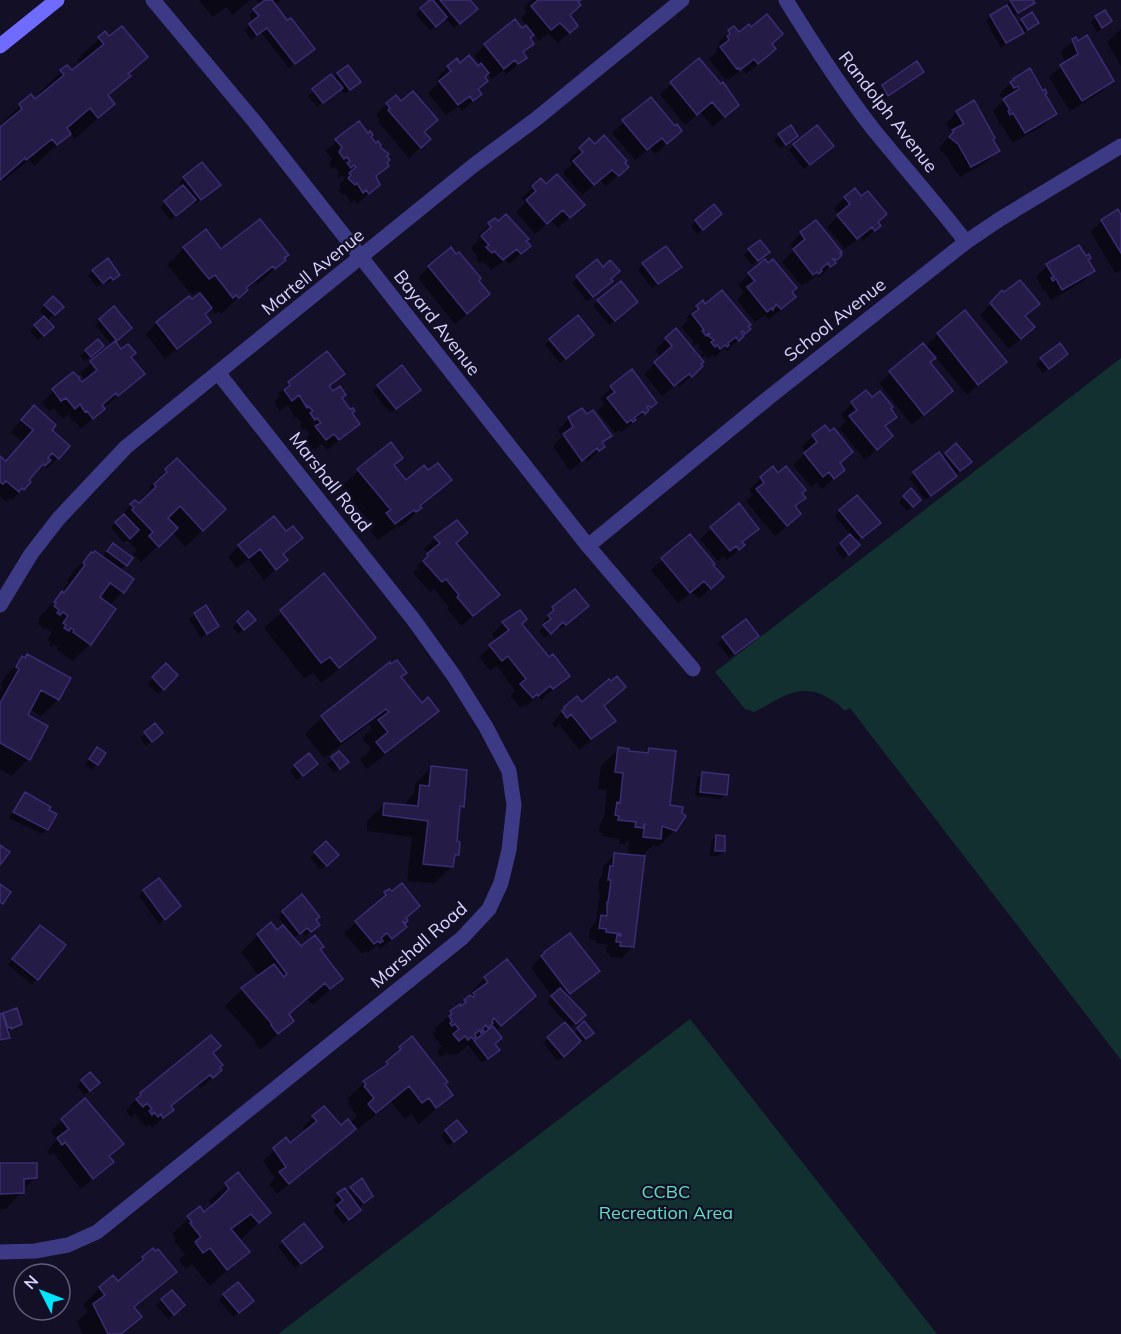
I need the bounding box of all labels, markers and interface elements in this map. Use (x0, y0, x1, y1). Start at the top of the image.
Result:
street label: Randolph Avenue (834, 46, 943, 177)
street label: Martell Avenue (257, 223, 369, 320)
street label: Bayard Avenue (389, 265, 486, 380)
street label: School Avenue (779, 273, 890, 367)
street label: Marshall Road (284, 427, 377, 536)
street label: Marshall Road (366, 896, 472, 993)
park label: CCBC Recreation Area (599, 1180, 733, 1224)
north arrow (12, 1262, 72, 1322)
text: N (19, 1271, 42, 1293)

